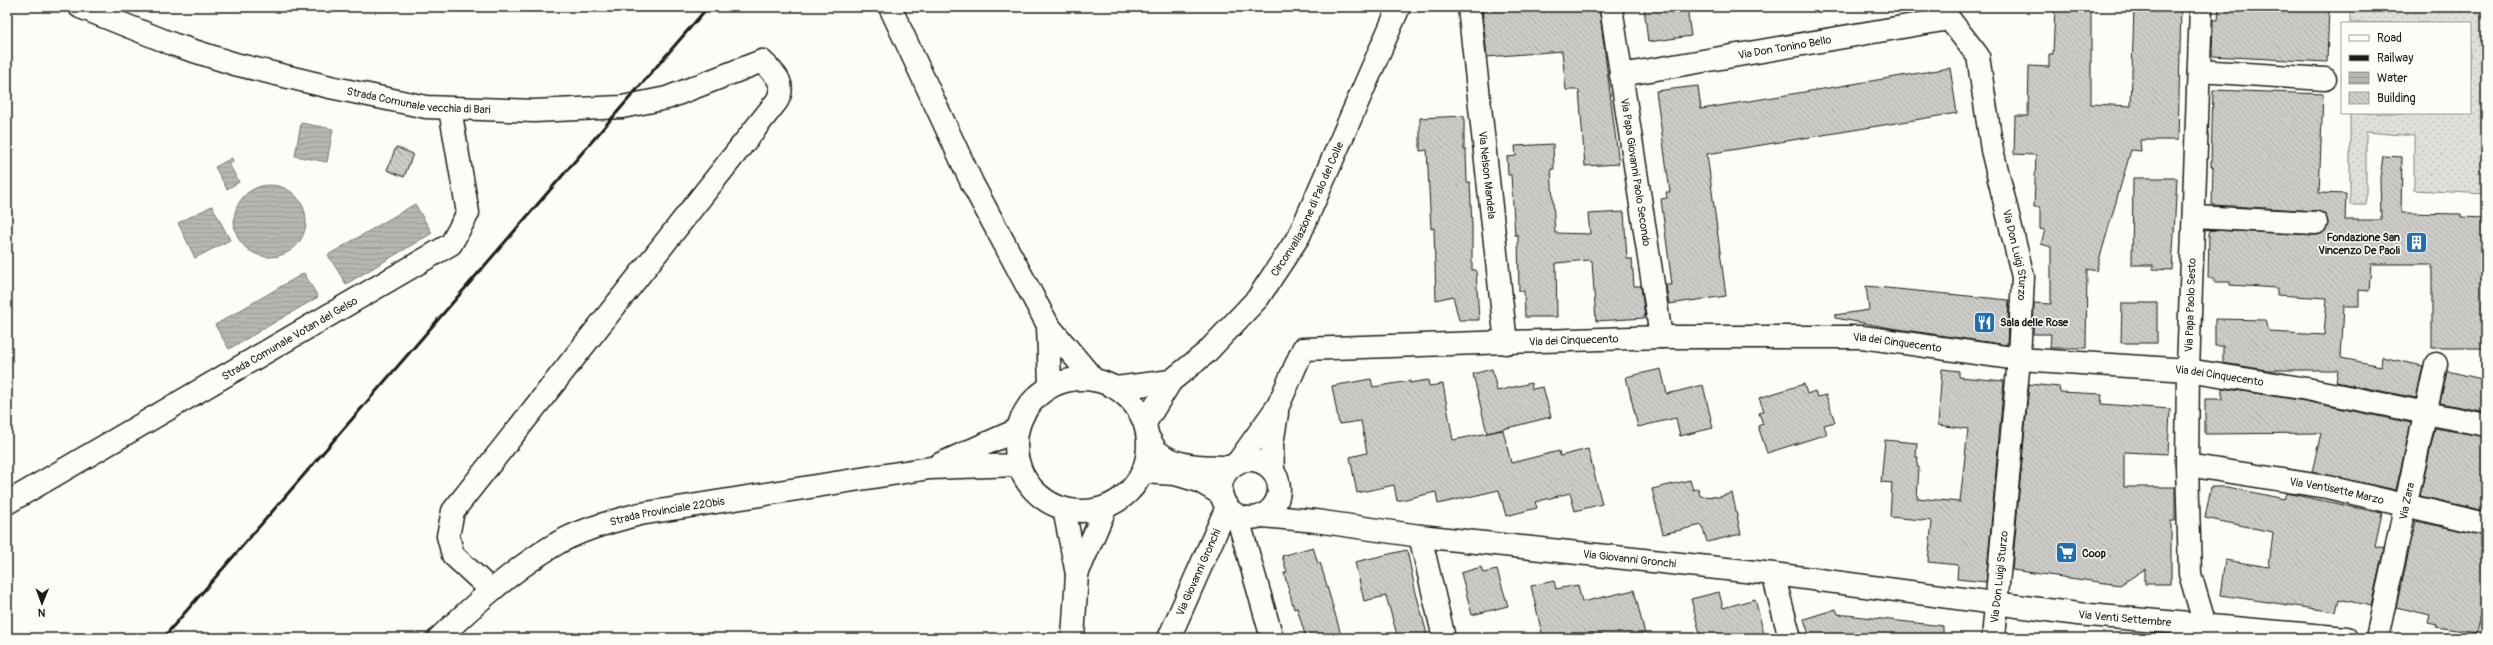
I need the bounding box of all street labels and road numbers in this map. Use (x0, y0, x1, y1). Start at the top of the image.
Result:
street label: Via Don Tonino Bello (1737, 33, 1832, 62)
street label: Strada Comunale vecchia di Bari (345, 85, 491, 116)
street label: Via Papa Giovanni Paolo Secondo (1618, 97, 1653, 247)
street label: Via Nelson Mandela (1476, 130, 1498, 220)
street label: Circonvallazione di Palo del Colle (1268, 139, 1347, 279)
street label: Via Don Luigi Sturzo (2000, 208, 2029, 301)
street label: Via Papa Paolo Sesto (2182, 258, 2199, 352)
street label: Strada Comunale Votan del Gelso (220, 294, 360, 383)
street label: Via dei Cinquecento (1853, 331, 1943, 355)
street label: Via dei Cinquecento (1529, 332, 1619, 348)
street label: Via dei Cinquecento (2175, 363, 2265, 389)
street label: Via Ventisette Marzo (2289, 475, 2385, 507)
street label: Via Zara (2397, 481, 2417, 521)
street label: Strada Provinciale 220bis (608, 495, 726, 529)
street label: Via Giovanni Gronchi (1174, 527, 1224, 618)
street label: Via Don Luigi Sturzo (1988, 530, 2011, 624)
street label: Via Giovanni Gronchi (1582, 548, 1677, 571)
street label: Via Venti Settembre (2078, 608, 2172, 629)

